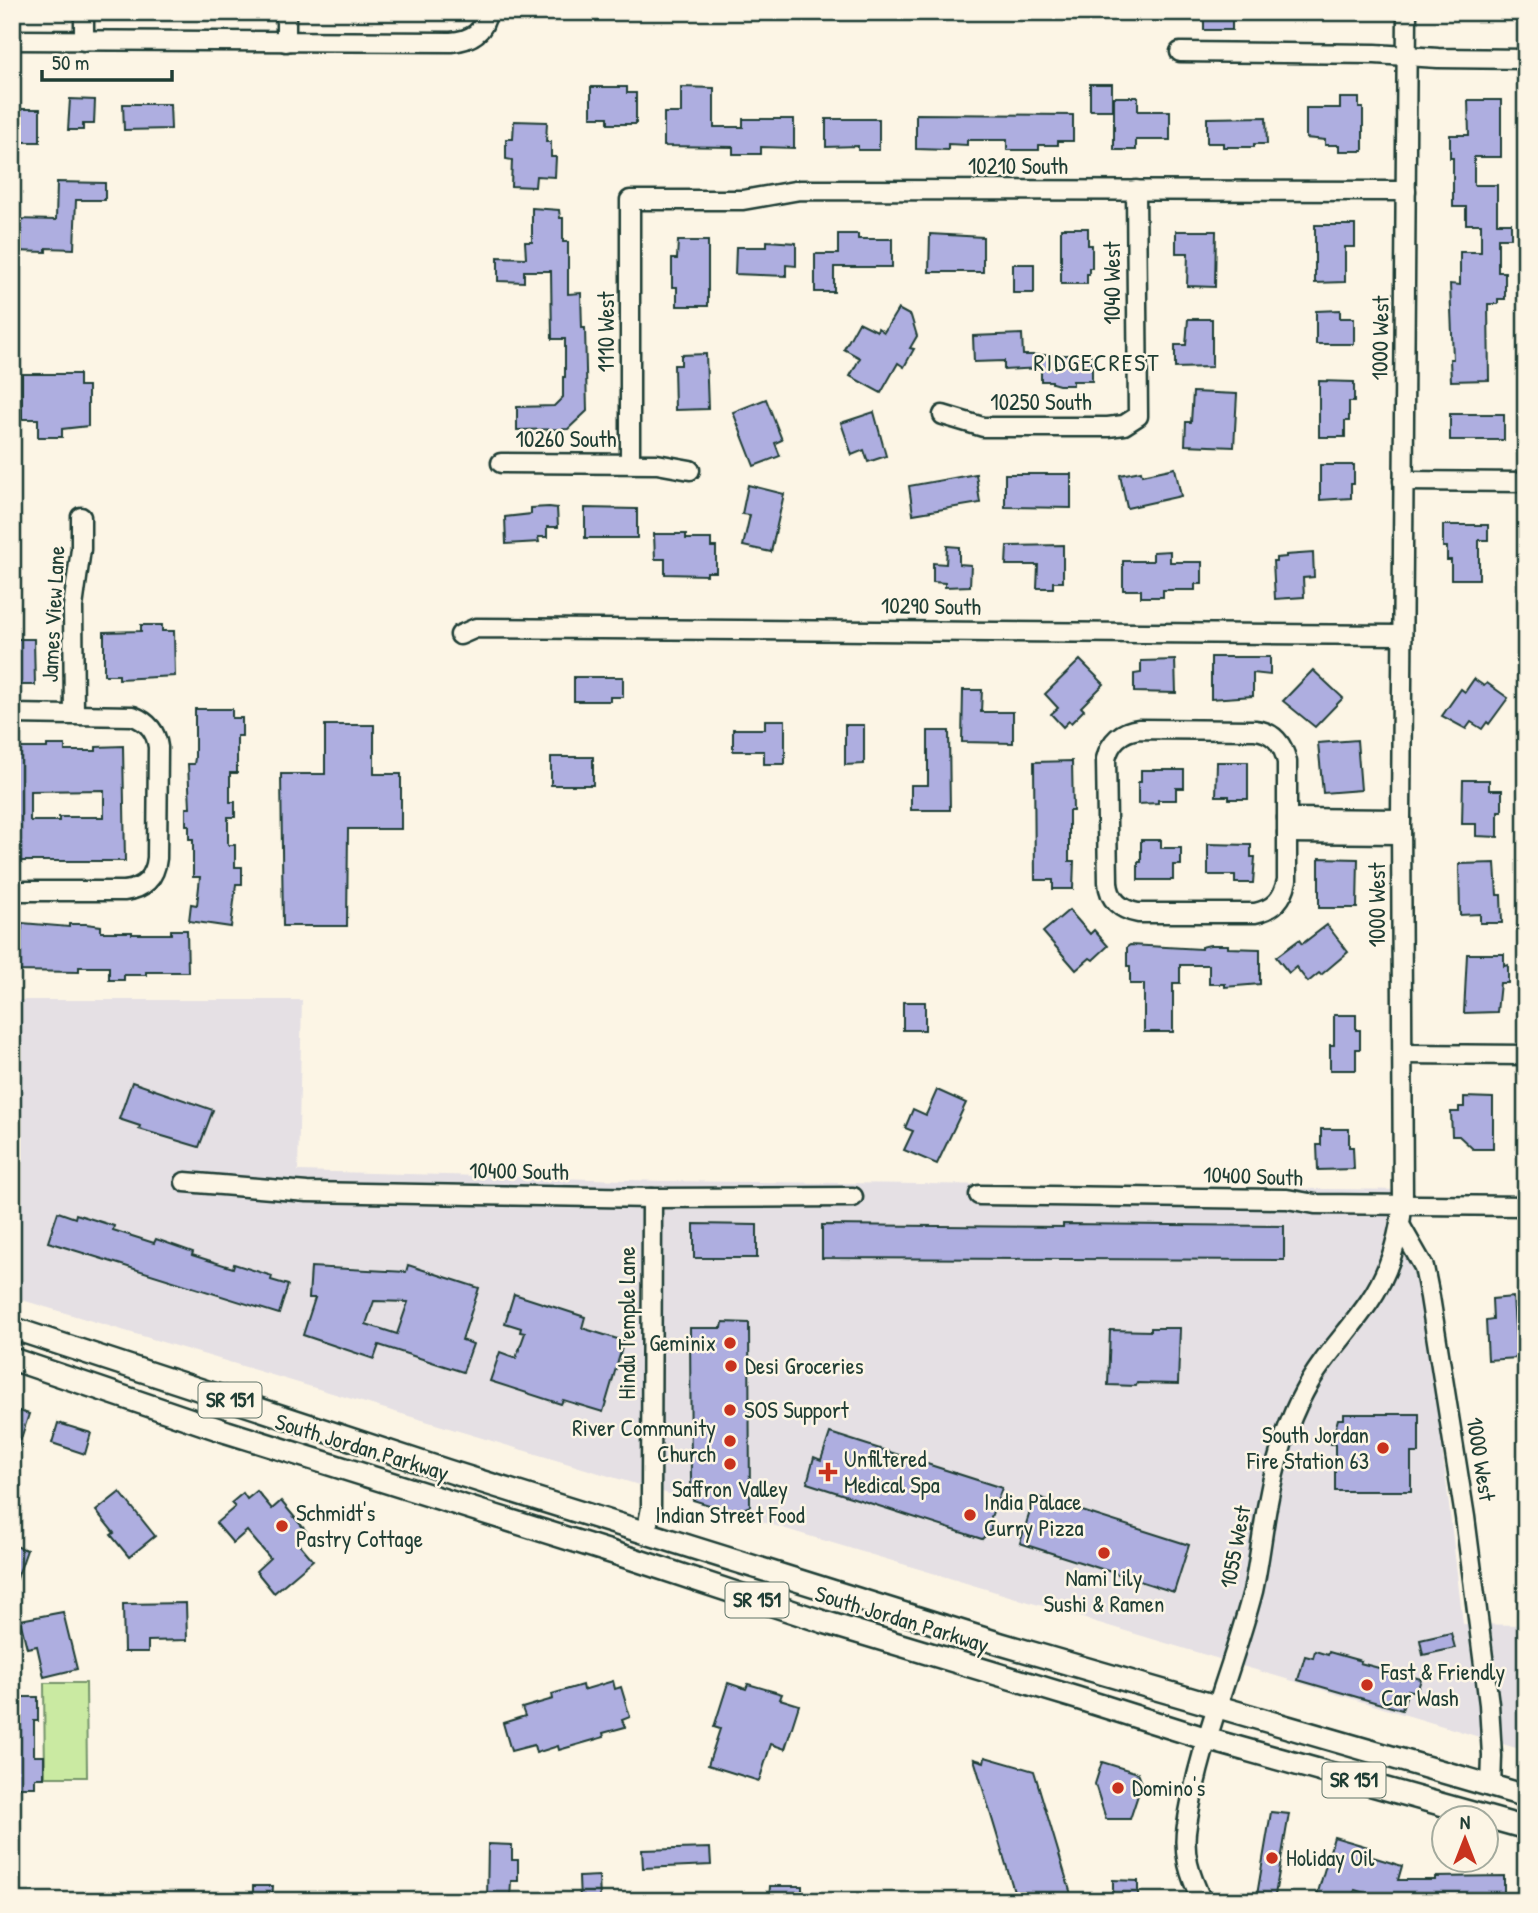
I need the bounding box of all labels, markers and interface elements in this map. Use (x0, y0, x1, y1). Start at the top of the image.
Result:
scale bar (42, 38, 172, 82)
text: 50 m (52, 48, 89, 77)
street label: 10210 South (968, 150, 1068, 181)
street label: 1040 West (1096, 240, 1127, 324)
street label: 1110 West (590, 291, 621, 372)
street label: 1000 West (1363, 294, 1396, 381)
district label: RIDGECREST (1034, 346, 1160, 378)
street label: 10250 South (990, 386, 1092, 417)
street label: 10260 South (516, 423, 617, 454)
street label: James View Lane (33, 545, 72, 683)
street label: 10290 South (881, 589, 982, 622)
street label: 1000 West (1361, 862, 1392, 947)
street label: 10400 South (469, 1154, 569, 1187)
street label: 10400 South (1203, 1158, 1304, 1193)
street label: Hindu Temple Lane (611, 1247, 642, 1399)
place label: Geminix (649, 1327, 716, 1358)
marker: Geminix (722, 1335, 738, 1351)
place label: Desi Groceries (745, 1350, 864, 1381)
marker: Desi Groceries (723, 1358, 739, 1374)
road number: SR 151 (198, 1382, 262, 1418)
place label: SOS Support (744, 1394, 850, 1425)
marker: SOS Support (722, 1402, 738, 1418)
street label: South Jordan Parkway (272, 1405, 453, 1488)
place label: River Community Church (572, 1412, 716, 1469)
street label: 1000 West (1460, 1415, 1504, 1504)
place label: South Jordan Fire Station 63 (1246, 1419, 1369, 1476)
marker: River Community Church (722, 1433, 738, 1449)
marker: South Jordan Fire Station 63 (1375, 1440, 1391, 1456)
place label: Unfiltered Medical Spa (844, 1443, 940, 1500)
marker: Saffron Valley Indian Street Food (722, 1456, 738, 1472)
marker: Unfiltered Medical Spa (818, 1462, 838, 1482)
place label: Saffron Valley Indian Street Food (655, 1473, 805, 1530)
place label: India Palace Curry Pizza (984, 1486, 1083, 1543)
place label: Schmidt's Pastry Cottage (296, 1497, 423, 1554)
street label: 1055 West (1211, 1502, 1258, 1591)
marker: India Palace Curry Pizza (962, 1507, 978, 1523)
marker: Schmidt's Pastry Cottage (274, 1518, 290, 1534)
marker: Nami Lily Sushi & Ramen (1096, 1545, 1112, 1561)
place label: Nami Lily Sushi & Ramen (1044, 1562, 1164, 1619)
street label: South Jordan Parkway (812, 1577, 993, 1660)
road number: SR 151 (726, 1582, 788, 1618)
place label: Fast & Friendly Car Wash (1380, 1656, 1505, 1713)
marker: Fast & Friendly Car Wash (1359, 1677, 1375, 1693)
road number: SR 151 (1322, 1762, 1386, 1798)
place label: Domino's (1132, 1772, 1205, 1803)
marker: Domino's (1110, 1780, 1126, 1796)
north arrow (1430, 1804, 1500, 1874)
text: N (1460, 1809, 1470, 1835)
place label: Holiday Oil (1286, 1842, 1375, 1873)
marker: Holiday Oil (1264, 1850, 1280, 1866)

